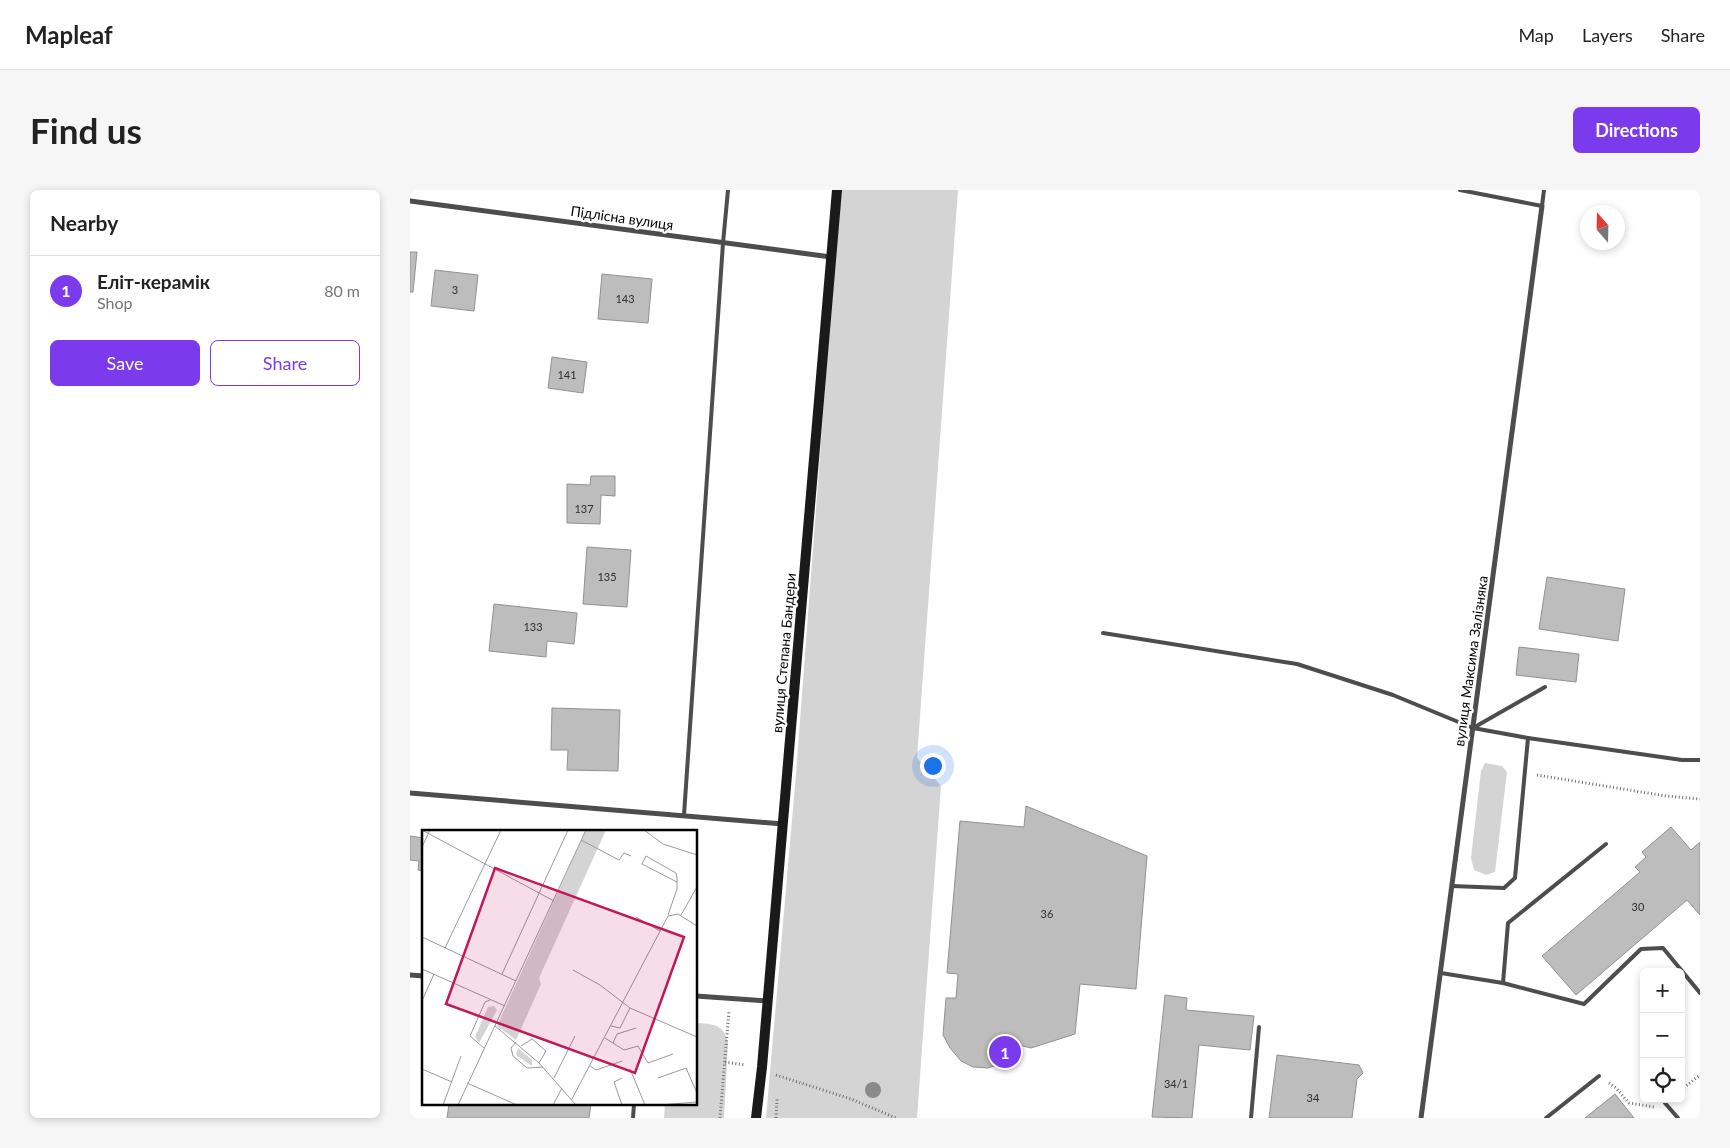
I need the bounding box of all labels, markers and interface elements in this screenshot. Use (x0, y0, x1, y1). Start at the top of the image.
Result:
text: Mapleaf (25, 20, 113, 49)
text: Map (1518, 24, 1554, 46)
text: Layers (1582, 24, 1633, 46)
text: Share (1661, 24, 1705, 46)
button: Directions (1573, 107, 1700, 153)
text: Find us (30, 109, 142, 151)
street label: Підлісна вулиця (569, 202, 675, 233)
north arrow (1580, 205, 1625, 250)
text: Nearby (50, 210, 118, 235)
text: Еліт-керамік (97, 270, 210, 293)
text: 1 (61, 281, 71, 300)
text: 80 m (324, 281, 360, 300)
house number: 3 (452, 283, 458, 296)
house number: 143 (615, 292, 635, 305)
text: Shop (97, 293, 133, 312)
button: Save (50, 340, 200, 386)
button: Share (210, 340, 360, 386)
house number: 141 (557, 368, 577, 381)
house number: 137 (574, 502, 594, 515)
house number: 135 (597, 570, 617, 583)
street label: вулиця Степана Бандери (768, 572, 799, 734)
street label: вулиця Максима Залізняка (1450, 574, 1491, 747)
house number: 133 (523, 620, 543, 633)
your location (920, 753, 946, 779)
inset map (422, 830, 698, 1106)
house number: 30 (1632, 900, 1645, 913)
house number: 36 (1041, 907, 1053, 920)
map controls (1640, 968, 1685, 1103)
button: + (1640, 968, 1685, 1013)
button: − (1640, 1013, 1685, 1058)
pin: 1 (989, 1033, 1021, 1071)
button: locate (1640, 1058, 1685, 1103)
house number: 34/1 (1164, 1077, 1188, 1090)
house number: 34 (1307, 1091, 1320, 1104)

